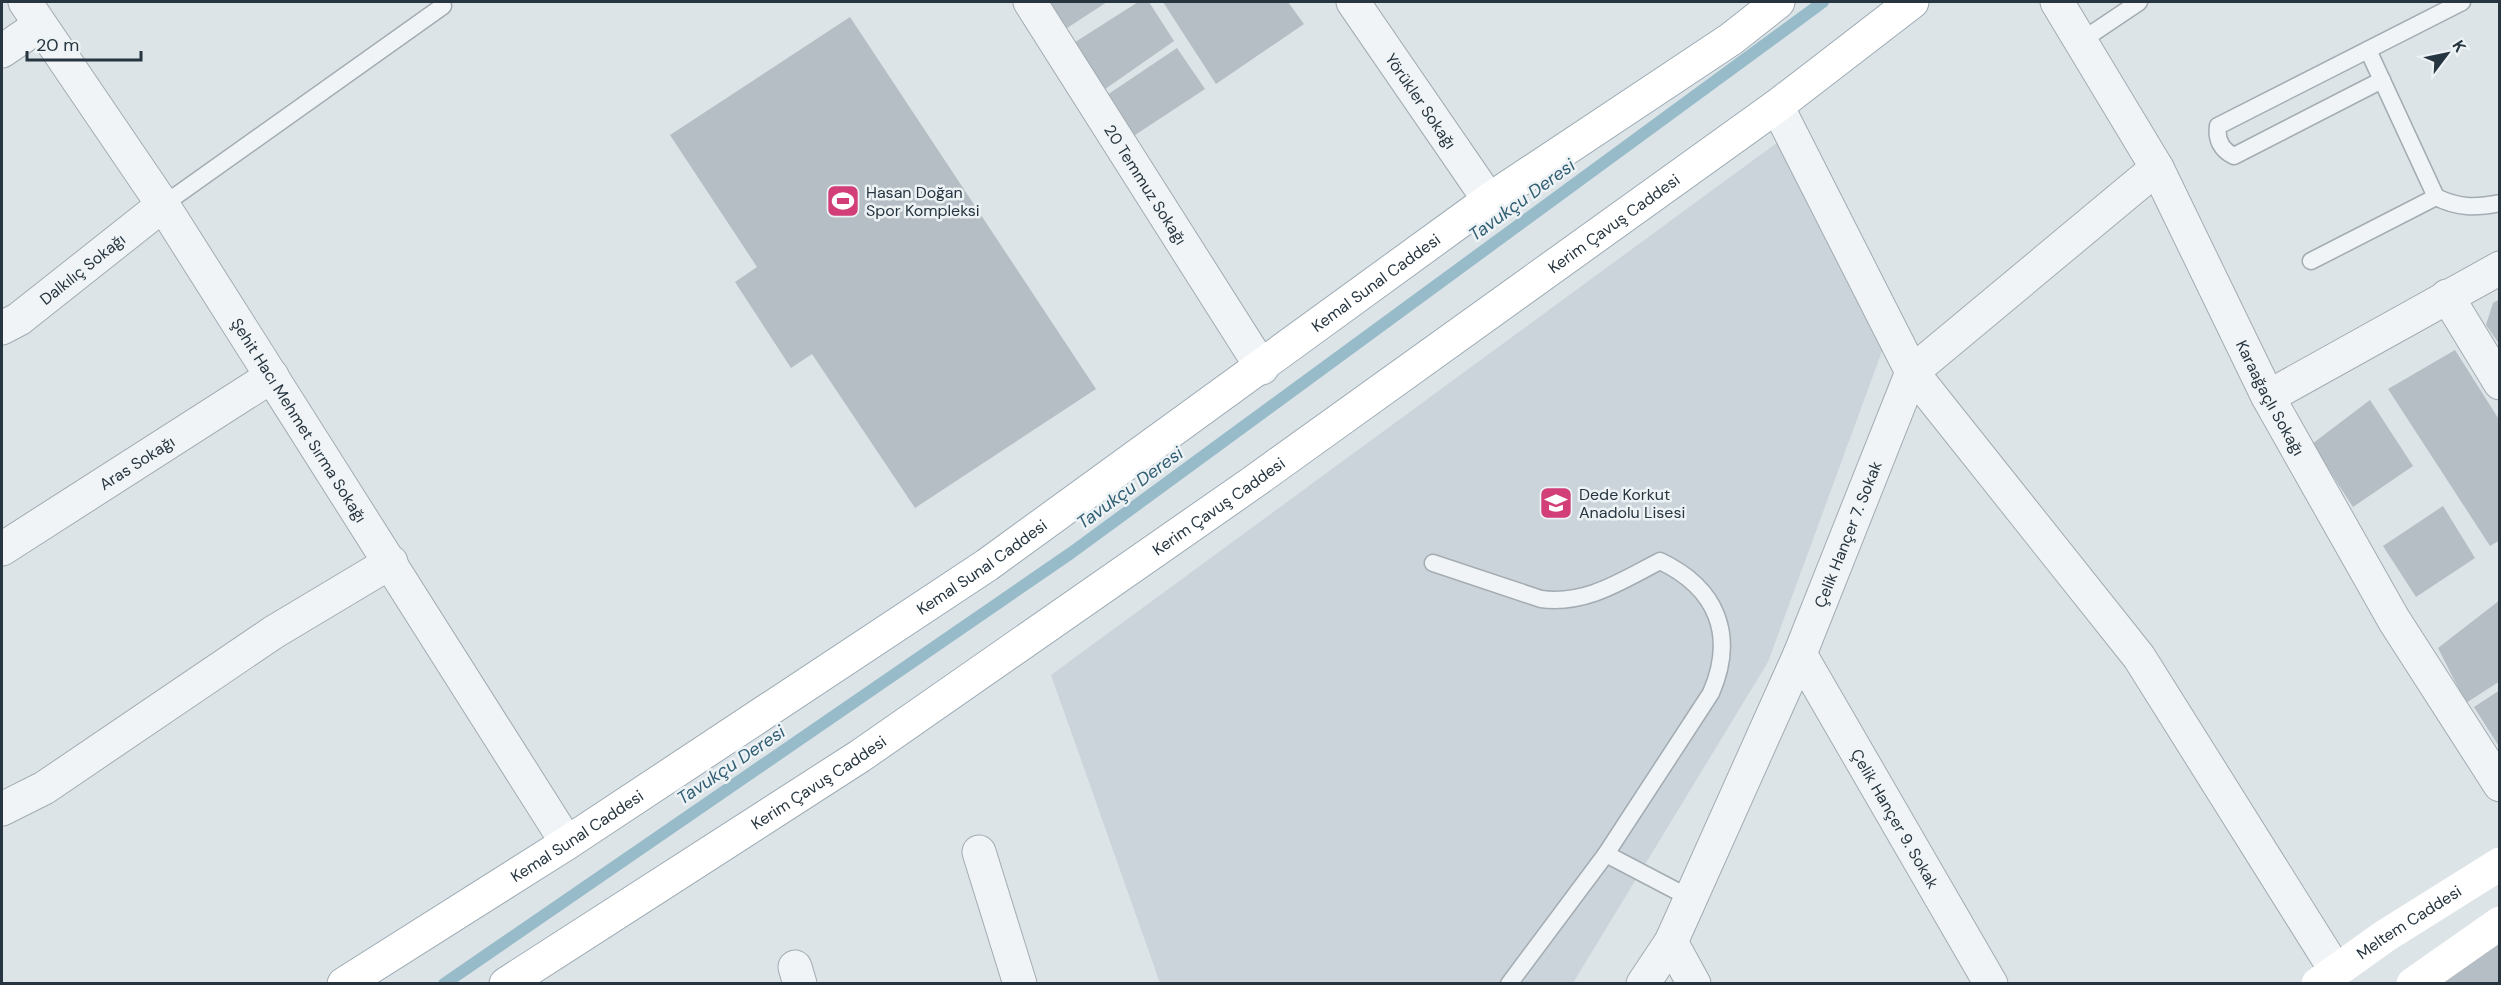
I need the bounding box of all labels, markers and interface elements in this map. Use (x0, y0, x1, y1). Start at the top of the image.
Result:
scale bar (27, 24, 141, 62)
north arrow (2417, 24, 2477, 84)
text: 20 m (36, 33, 79, 57)
text: K (2448, 36, 2471, 57)
street label: Yörükler Sokağı (1380, 49, 1461, 153)
street label: 20 Temmuz Sokağı (1099, 121, 1191, 249)
water label: Tavukçu Deresi (1464, 153, 1580, 247)
street label: Kerim Çavuş Caddesi (1544, 169, 1684, 278)
place label: Hasan Doğan Spor Kompleksi (866, 182, 980, 221)
sports icon: Hasan Doğan Spor Kompleksi (825, 183, 861, 219)
street label: Dalkılıç Sokağı (36, 229, 130, 310)
street label: Kemal Sunal Caddesi (1307, 229, 1444, 337)
street label: Şehit Hacı Mehmet Sırma Sokağı (226, 314, 371, 526)
street label: Karaağaçlı Sokağı (2231, 337, 2309, 459)
street label: Aras Sokağı (95, 431, 179, 495)
water label: Tavukçu Deresi (1072, 441, 1188, 535)
street label: Kerim Çavuş Caddesi (1148, 453, 1289, 560)
street label: Çelik Hançer 7. Sokak (1809, 458, 1887, 611)
place label: Dede Korkut Anadolu Lisesi (1579, 484, 1685, 523)
school or university icon: Dede Korkut Anadolu Lisesi (1538, 485, 1574, 521)
street label: Kemal Sunal Caddesi (913, 515, 1051, 620)
water label: Tavukçu Deresi (672, 719, 790, 810)
street label: Kerim Çavuş Caddesi (747, 731, 891, 834)
street label: Çelik Hançer 9. Sokak (1846, 745, 1943, 892)
street label: Kemal Sunal Caddesi (507, 785, 648, 887)
street label: Meltem Caddesi (2352, 881, 2466, 964)

